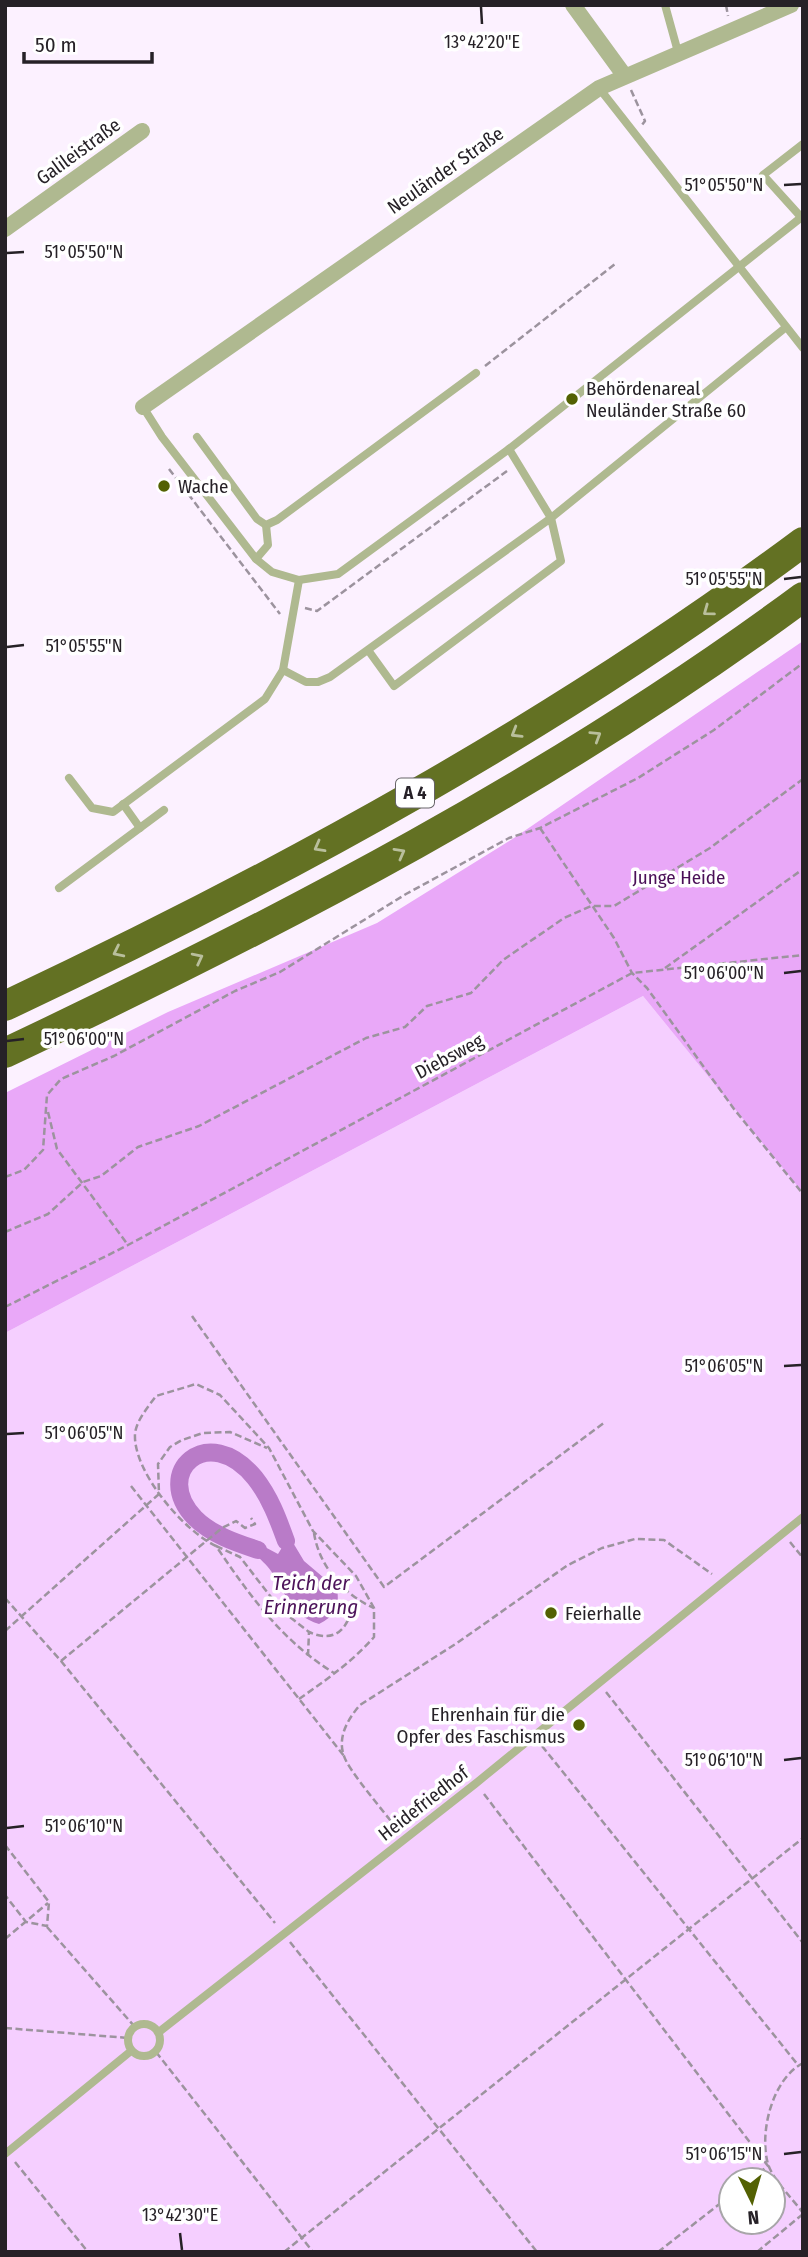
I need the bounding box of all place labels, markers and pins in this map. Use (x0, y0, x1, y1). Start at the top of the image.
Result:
place label: Behördenareal Neuländer Straße 60 (586, 377, 746, 422)
marker: Behördenareal Neuländer Straße 60 (564, 391, 580, 407)
place label: Wache (178, 475, 229, 498)
marker: Wache (156, 478, 172, 494)
place label: Feierhalle (565, 1602, 641, 1625)
marker: Feierhalle (543, 1605, 559, 1621)
place label: Ehrenhain für die Opfer des Faschismus (397, 1703, 565, 1748)
marker: Ehrenhain für die Opfer des Faschismus (571, 1717, 587, 1733)

